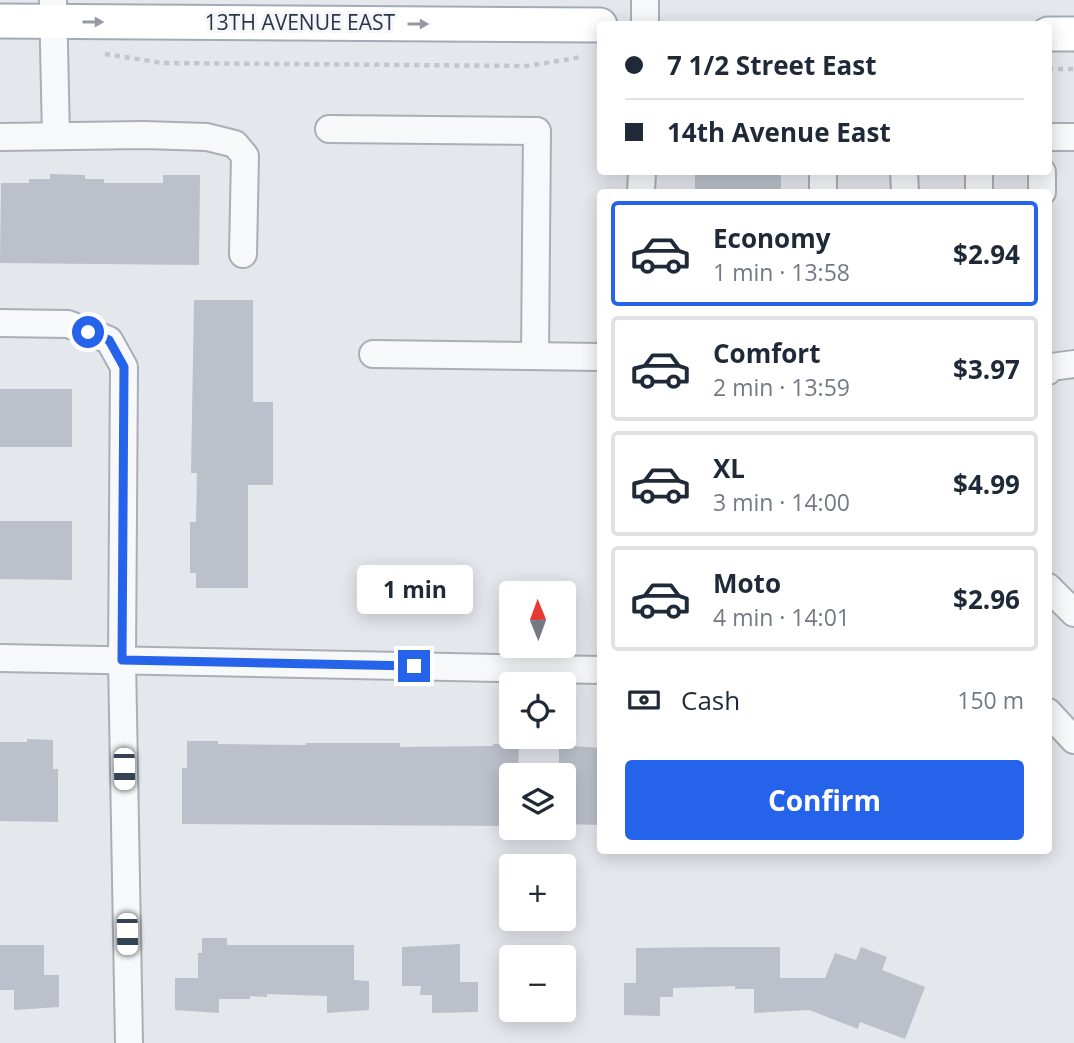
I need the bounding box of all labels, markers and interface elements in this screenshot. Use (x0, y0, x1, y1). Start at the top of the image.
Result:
street label: 13TH AVENUE EAST (205, 8, 396, 36)
one-way arrow (82, 16, 104, 28)
one-way arrow (407, 18, 429, 30)
text: 7 1/2 Street East (667, 47, 877, 83)
text: 14th Avenue East (667, 114, 891, 150)
text: Economy (713, 220, 831, 256)
icon: car (629, 222, 692, 285)
text: $2.94 (953, 236, 1020, 272)
text: 1 min · 13:58 (713, 256, 850, 288)
route start (72, 316, 104, 348)
text: Comfort (713, 335, 820, 371)
icon: car (629, 337, 692, 400)
text: $3.97 (953, 351, 1020, 387)
text: 2 min · 13:59 (713, 371, 850, 403)
text: XL (713, 450, 745, 486)
icon: car (629, 452, 692, 515)
text: $4.99 (953, 466, 1020, 502)
text: 3 min · 14:00 (713, 486, 850, 518)
callout: 1 min (356, 564, 472, 614)
text: Moto (713, 565, 781, 601)
icon: car (629, 567, 692, 630)
text: 1 min (383, 573, 447, 605)
north arrow (499, 581, 576, 658)
map controls (499, 581, 576, 1022)
text: $2.96 (953, 581, 1020, 617)
text: 4 min · 14:01 (713, 601, 850, 633)
route end (398, 650, 430, 682)
button: locate (499, 672, 576, 749)
icon: cash (625, 681, 663, 719)
text: Cash (681, 682, 740, 718)
text: 150 m (957, 684, 1024, 716)
car (114, 748, 135, 790)
button: Confirm (625, 760, 1024, 840)
button: layers (499, 763, 576, 840)
button: + (499, 854, 576, 931)
car (117, 913, 138, 955)
button: − (499, 945, 576, 1022)

